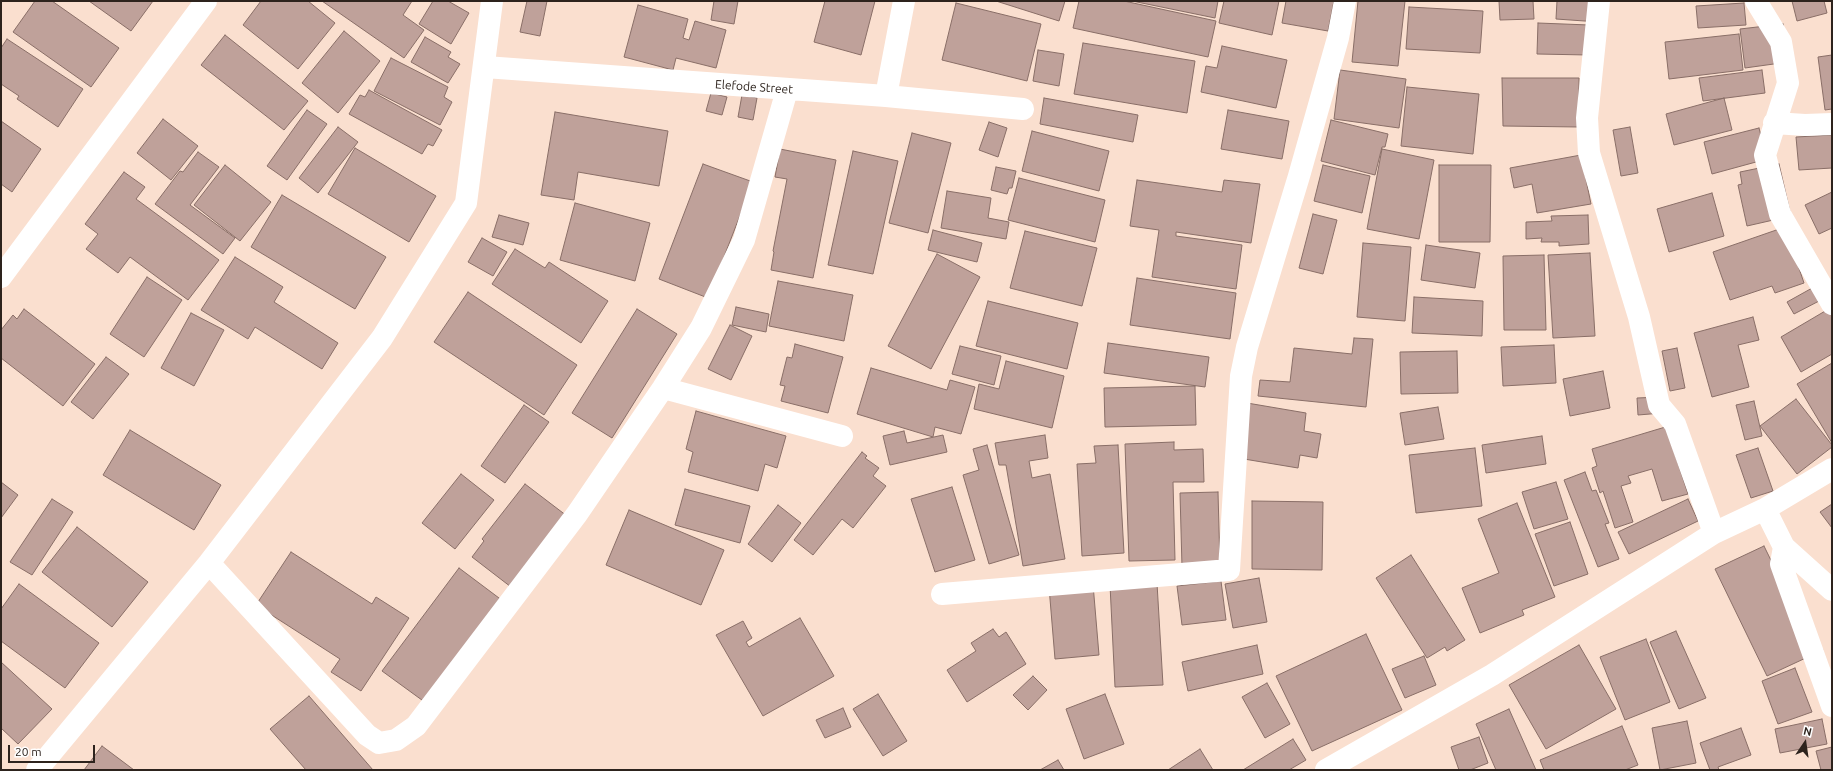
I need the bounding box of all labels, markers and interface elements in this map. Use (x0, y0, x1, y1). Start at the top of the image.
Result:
street label: Elefode Street (715, 77, 793, 97)
north arrow (1785, 723, 1825, 763)
text: N (1802, 725, 1813, 738)
scale bar (10, 737, 97, 763)
text: 20 m (15, 745, 42, 758)

